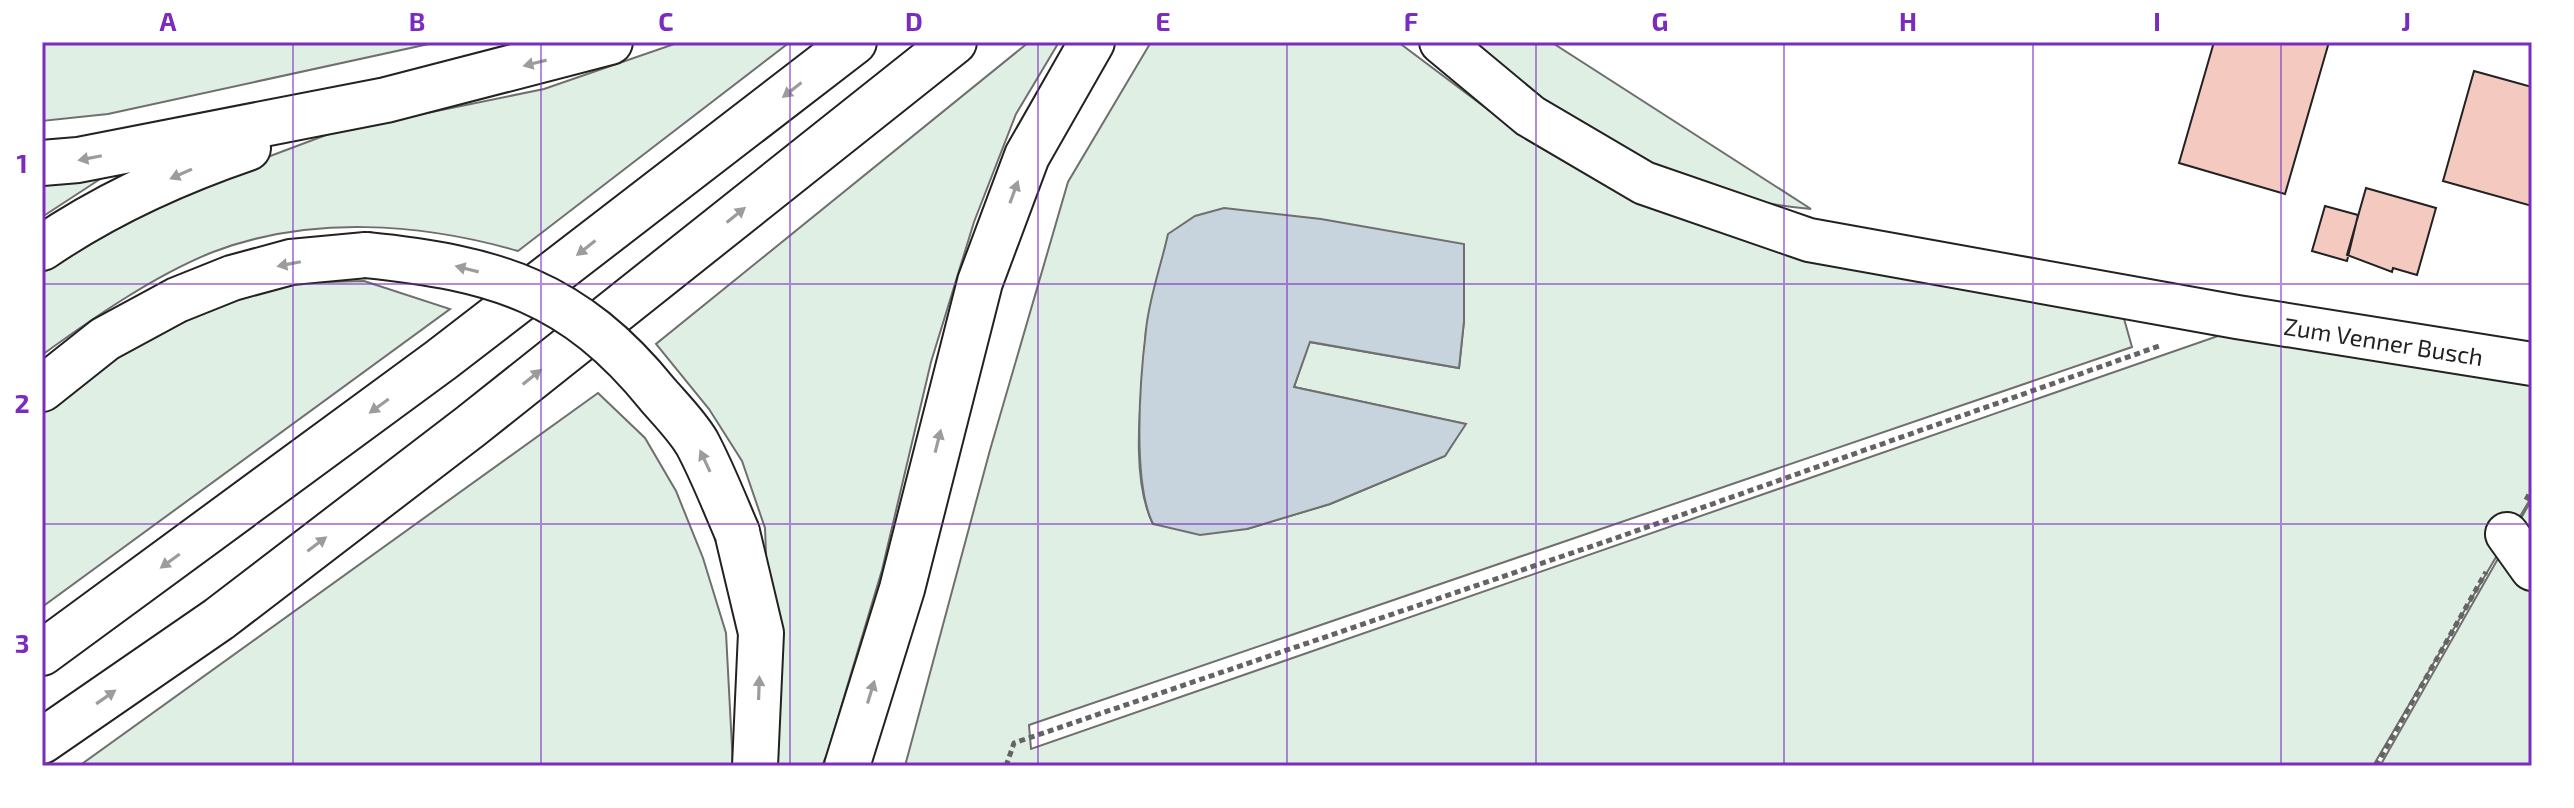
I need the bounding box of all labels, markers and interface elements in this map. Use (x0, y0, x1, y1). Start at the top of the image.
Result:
text: A (160, 5, 177, 36)
text: B (409, 5, 425, 36)
text: C (658, 5, 674, 36)
text: D (905, 5, 923, 36)
text: E (1155, 5, 1171, 36)
text: F (1404, 5, 1418, 36)
text: G (1652, 5, 1668, 36)
text: H (1899, 5, 1917, 36)
text: I (2153, 5, 2161, 36)
text: J (2401, 5, 2411, 36)
one-way arrow (523, 58, 548, 70)
one-way arrow (782, 81, 802, 97)
text: 1 (16, 147, 28, 178)
one-way arrow (77, 152, 102, 164)
one-way arrow (169, 167, 193, 181)
one-way arrow (1008, 180, 1020, 204)
one-way arrow (726, 208, 746, 224)
one-way arrow (576, 240, 596, 256)
one-way arrow (276, 258, 301, 271)
one-way arrow (454, 262, 479, 274)
street label: Zum Venner Busch (2282, 310, 2485, 371)
one-way arrow (522, 370, 542, 386)
text: 2 (14, 387, 30, 418)
one-way arrow (368, 398, 390, 414)
one-way arrow (932, 428, 944, 453)
one-way arrow (698, 449, 712, 473)
one-way arrow (307, 537, 327, 553)
one-way arrow (160, 552, 180, 568)
text: 3 (15, 627, 29, 658)
one-way arrow (752, 675, 765, 700)
one-way arrow (865, 679, 878, 703)
one-way arrow (96, 690, 117, 705)

